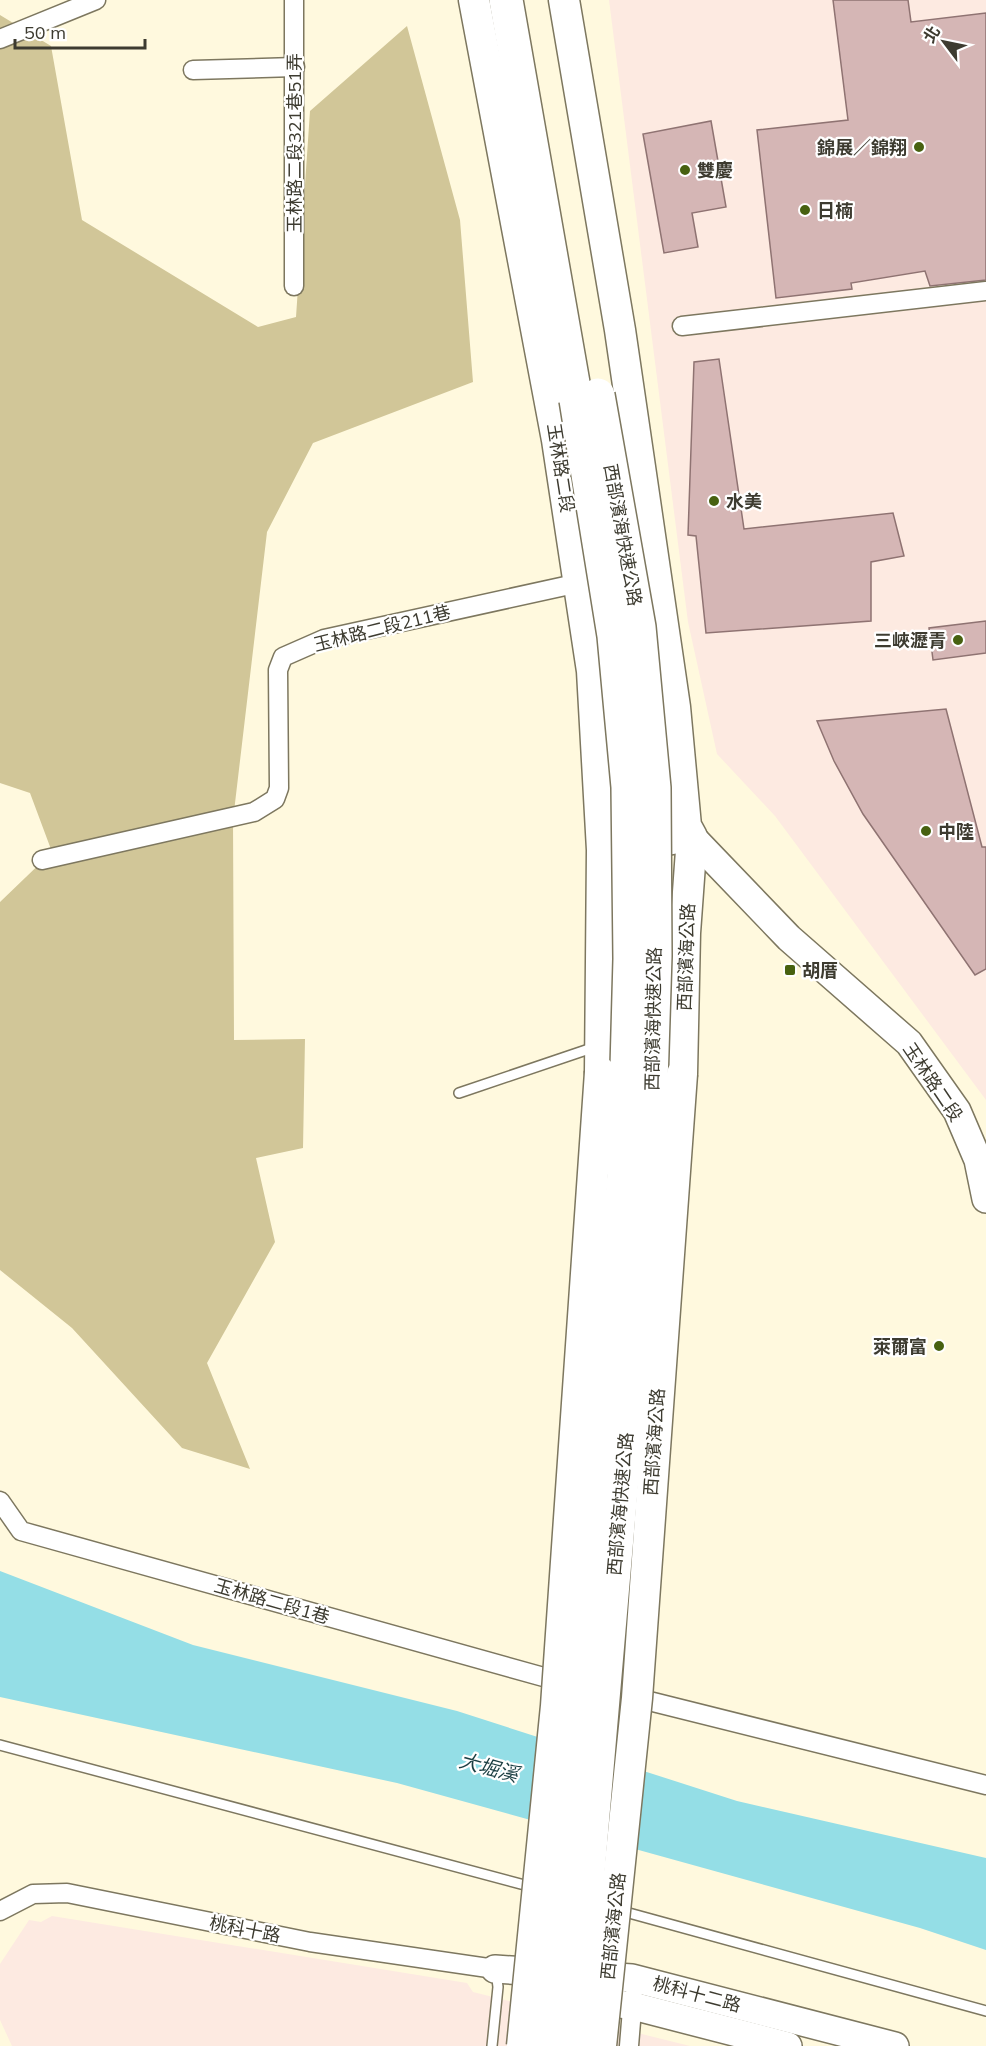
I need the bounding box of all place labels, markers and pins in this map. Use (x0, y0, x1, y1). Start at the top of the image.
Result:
place label: 錦展／錦翔 (817, 136, 907, 159)
marker: 錦展／錦翔 (912, 140, 926, 154)
place label: 雙慶 (697, 159, 733, 182)
marker: 雙慶 (678, 163, 692, 177)
place label: 日楠 (817, 199, 853, 222)
marker: 日楠 (798, 203, 812, 217)
place label: 水美 (726, 490, 762, 513)
marker: 水美 (707, 494, 721, 508)
place label: 三峽瀝青 (874, 629, 946, 652)
marker: 三峽瀝青 (951, 633, 965, 647)
place label: 中陸 (938, 820, 974, 843)
marker: 中陸 (919, 824, 933, 838)
place label: 胡厝 (802, 959, 838, 982)
marker: 胡厝 (783, 963, 797, 977)
place label: 萊爾富 (873, 1335, 927, 1358)
marker: 萊爾富 (932, 1339, 946, 1353)

